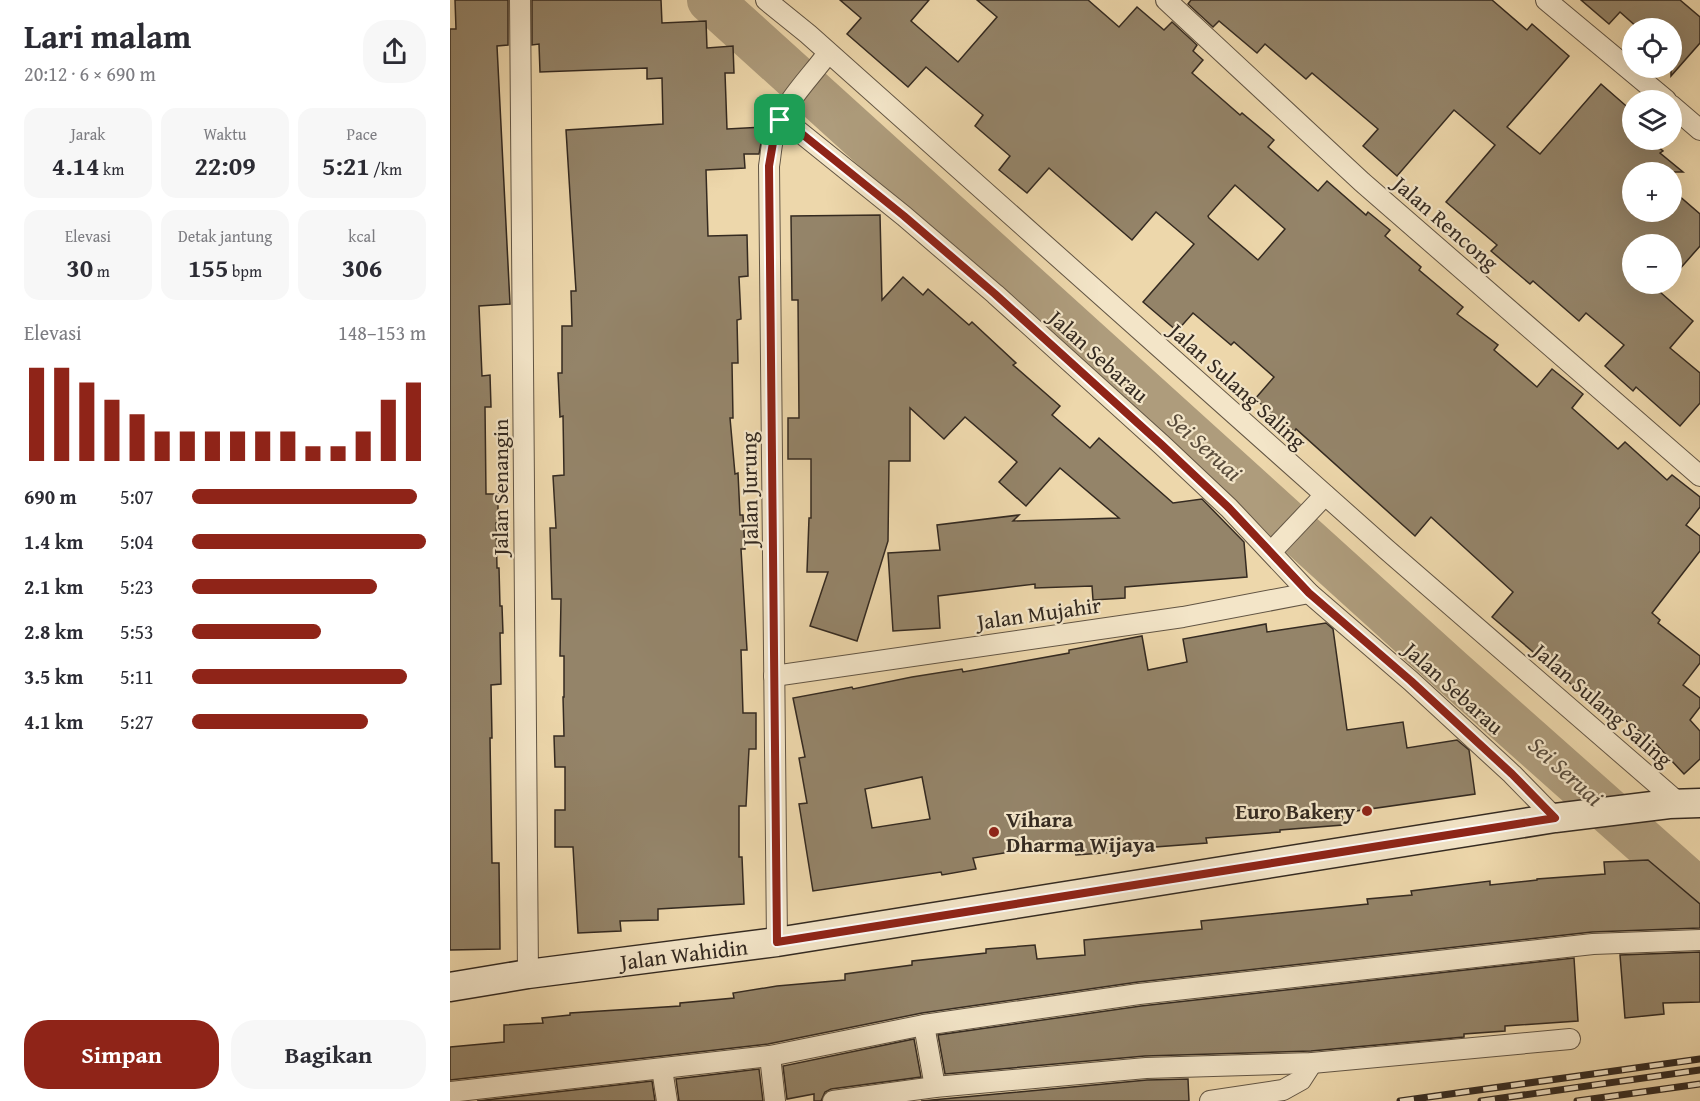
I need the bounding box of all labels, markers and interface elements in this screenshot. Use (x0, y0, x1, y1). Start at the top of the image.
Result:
text: Lari malam (24, 12, 191, 60)
map controls (1622, 18, 1682, 294)
button: locate (1622, 18, 1682, 78)
button: share (363, 20, 426, 83)
text: 20:12 · 6 × 690 m (24, 59, 156, 88)
button: layers (1622, 90, 1682, 150)
pin (754, 94, 805, 145)
icon: arrive (763, 103, 796, 136)
text: Jarak (71, 122, 105, 146)
text: Waktu (204, 122, 246, 146)
text: Pace (347, 122, 377, 146)
text: 4.14 (52, 146, 100, 185)
text: 22:09 (194, 146, 256, 185)
text: 5:21 (322, 146, 370, 185)
text: km (100, 157, 124, 181)
text: /km (370, 157, 402, 181)
button: + (1622, 162, 1682, 222)
street label: Jalan Rencong (1384, 166, 1506, 278)
text: Elevasi (65, 224, 111, 248)
text: Detak jantung (178, 224, 272, 248)
text: kcal (348, 224, 376, 248)
button: − (1622, 234, 1682, 294)
text: 30 (66, 248, 93, 287)
text: 155 (188, 248, 228, 287)
text: 306 (342, 248, 382, 287)
text: m (93, 259, 110, 283)
text: bpm (228, 259, 262, 283)
street label: Jalan Sebarau (1040, 300, 1156, 410)
street label: Jalan Sulang Saling (1160, 313, 1314, 457)
text: Elevasi (24, 318, 82, 347)
text: 148–153 m (338, 318, 426, 347)
water label: Sei Seruai (1160, 403, 1250, 489)
street label: Jalan Senangin (484, 418, 516, 558)
street label: Jalan Jurung (732, 432, 766, 549)
text: 690 m (24, 482, 77, 511)
text: 5:07 (120, 482, 154, 511)
text: 1.4 km (24, 527, 83, 556)
text: 5:04 (120, 527, 154, 556)
text: 2.1 km (24, 572, 83, 601)
text: 5:23 (120, 572, 154, 601)
street label: Jalan Mujahir (972, 588, 1103, 638)
text: 2.8 km (24, 617, 83, 646)
text: 5:53 (120, 617, 154, 646)
street label: Jalan Sebarau (1395, 632, 1511, 742)
street label: Jalan Sulang Saling (1524, 633, 1680, 775)
text: 3.5 km (24, 662, 83, 691)
text: 5:11 (120, 662, 154, 691)
text: 4.1 km (24, 707, 83, 736)
text: 5:27 (120, 707, 154, 736)
water label: Sei Seruai (1521, 728, 1611, 814)
place label: Euro Bakery (1235, 795, 1356, 827)
place label: Vihara Dharma Wijaya (1006, 803, 1156, 860)
marker: Euro Bakery (1360, 804, 1374, 818)
marker: Vihara Dharma Wijaya (987, 825, 1001, 839)
street label: Jalan Wahidin (615, 930, 750, 978)
button: Simpan (24, 1020, 219, 1089)
button: Bagikan (231, 1020, 426, 1089)

